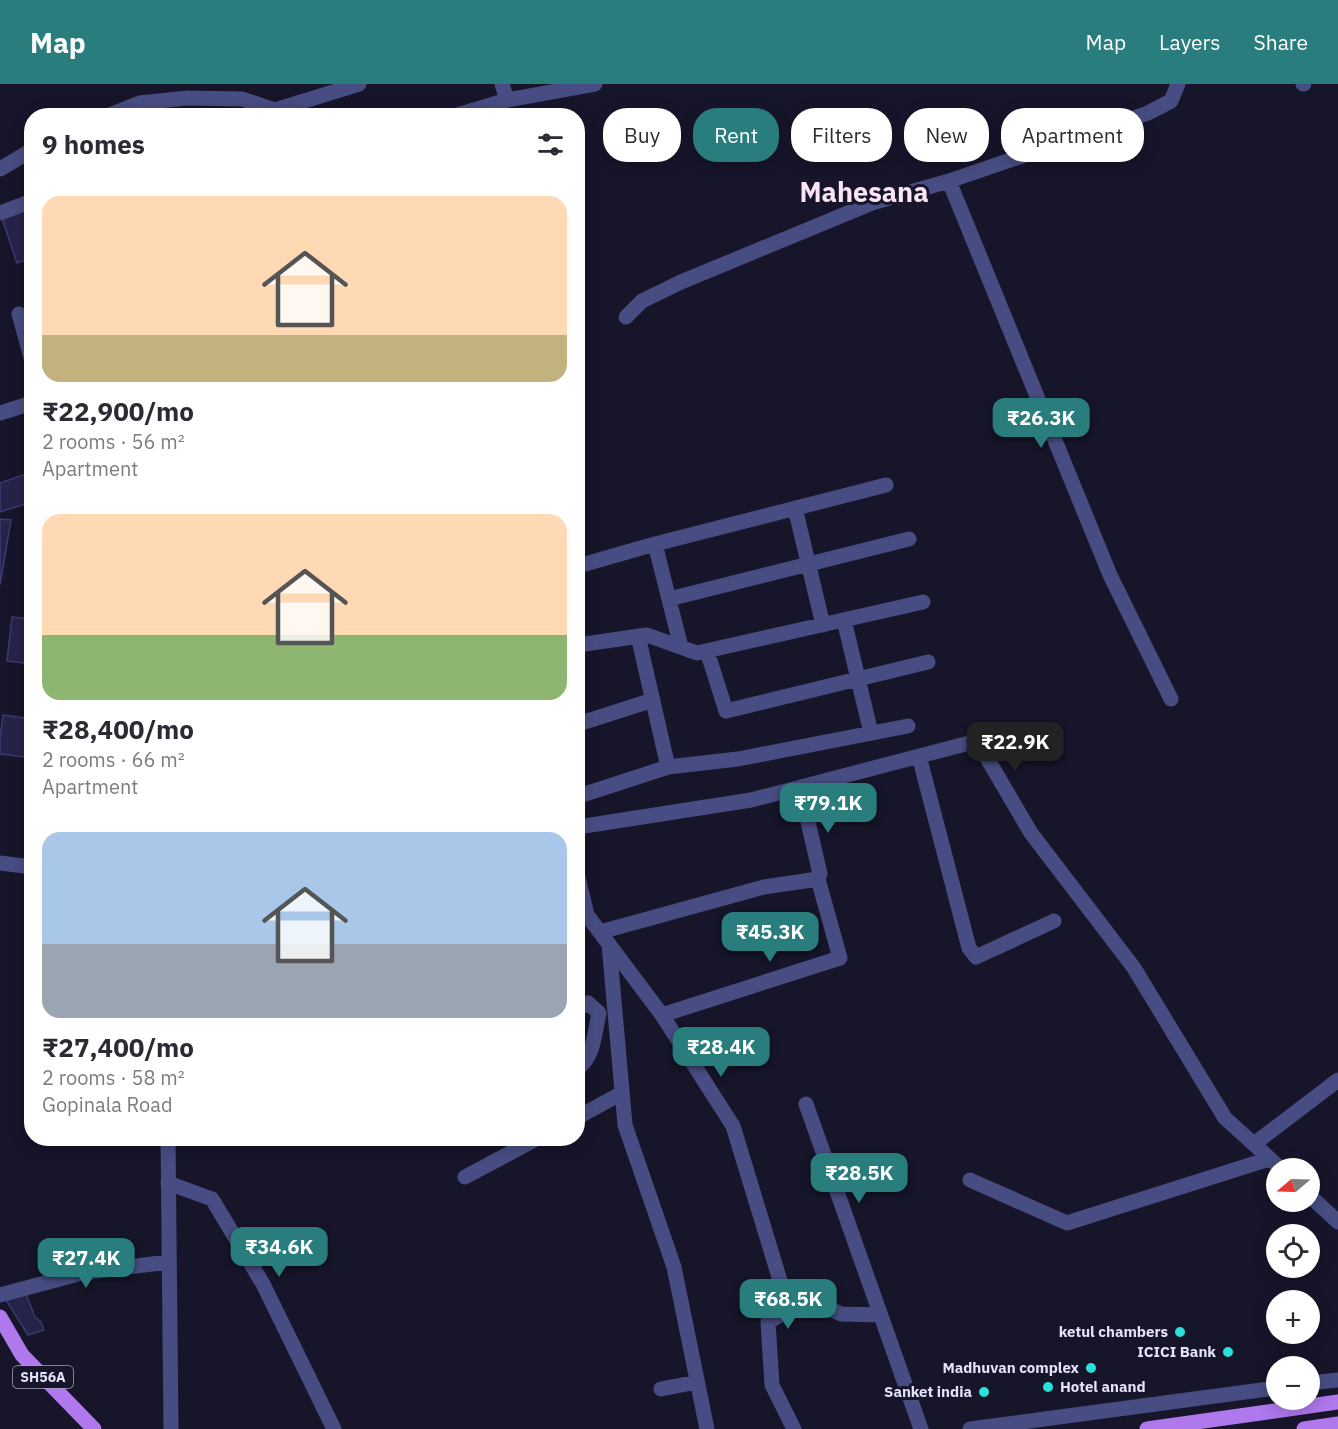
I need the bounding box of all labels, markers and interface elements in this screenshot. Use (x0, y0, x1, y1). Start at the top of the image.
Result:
text: Map (30, 24, 86, 61)
text: Map (1086, 28, 1126, 56)
text: Layers (1159, 28, 1221, 56)
text: Share (1254, 28, 1308, 56)
chip: Buy (603, 108, 681, 162)
chip: Rent (693, 108, 779, 162)
chip: Filters (791, 108, 892, 162)
chip: New (904, 108, 989, 162)
chip: Apartment (1001, 108, 1144, 162)
text: 9 homes (42, 127, 145, 161)
icon: filters (534, 128, 567, 161)
district label: Mahesana (799, 174, 929, 209)
icon: home (251, 235, 359, 343)
text: ₹22,900/mo (42, 394, 194, 428)
pin: ₹26.3K (992, 398, 1090, 449)
text: ₹26.3K (1007, 404, 1075, 431)
text: 2 rooms · 56 m² (42, 428, 185, 455)
text: Apartment (42, 455, 138, 482)
icon: home (251, 553, 359, 661)
text: ₹28,400/mo (42, 712, 194, 746)
pin: ₹22.9K (966, 722, 1064, 773)
text: ₹22.9K (981, 728, 1049, 755)
text: 2 rooms · 66 m² (42, 746, 185, 773)
text: Apartment (42, 773, 138, 800)
pin: ₹79.1K (779, 783, 877, 834)
text: ₹79.1K (794, 789, 862, 816)
icon: home (251, 871, 359, 979)
pin: ₹45.3K (721, 912, 819, 963)
text: ₹45.3K (736, 918, 804, 945)
pin: ₹28.4K (672, 1027, 770, 1078)
text: ₹27,400/mo (42, 1030, 194, 1064)
text: ₹28.4K (687, 1033, 755, 1060)
text: 2 rooms · 58 m² (42, 1064, 185, 1091)
text: Gopinala Road (42, 1091, 173, 1118)
pin: ₹28.5K (810, 1153, 908, 1204)
north arrow (1266, 1158, 1320, 1212)
map controls (1266, 1158, 1320, 1410)
text: ₹28.5K (825, 1159, 893, 1186)
button: locate (1266, 1224, 1320, 1278)
pin: ₹34.6K (230, 1227, 328, 1278)
text: ₹34.6K (245, 1233, 313, 1260)
pin: ₹27.4K (37, 1238, 135, 1289)
text: ₹27.4K (52, 1244, 120, 1271)
pin: ₹68.5K (739, 1279, 837, 1330)
text: ₹68.5K (754, 1285, 822, 1312)
button: + (1266, 1290, 1320, 1344)
place label: ketul chambers (1059, 1322, 1168, 1341)
marker: ketul chambers (1173, 1325, 1187, 1339)
place label: ICICI Bank (1137, 1342, 1216, 1361)
marker: ICICI Bank (1221, 1345, 1235, 1359)
button: − (1266, 1356, 1320, 1410)
place label: Madhuvan complex (942, 1358, 1080, 1377)
marker: Madhuvan complex (1084, 1361, 1098, 1375)
road number: SH56A (13, 1366, 73, 1388)
place label: Hotel anand (1060, 1377, 1146, 1396)
marker: Hotel anand (1041, 1380, 1055, 1394)
place label: Sanket india (884, 1382, 972, 1401)
marker: Sanket india (977, 1385, 991, 1399)

